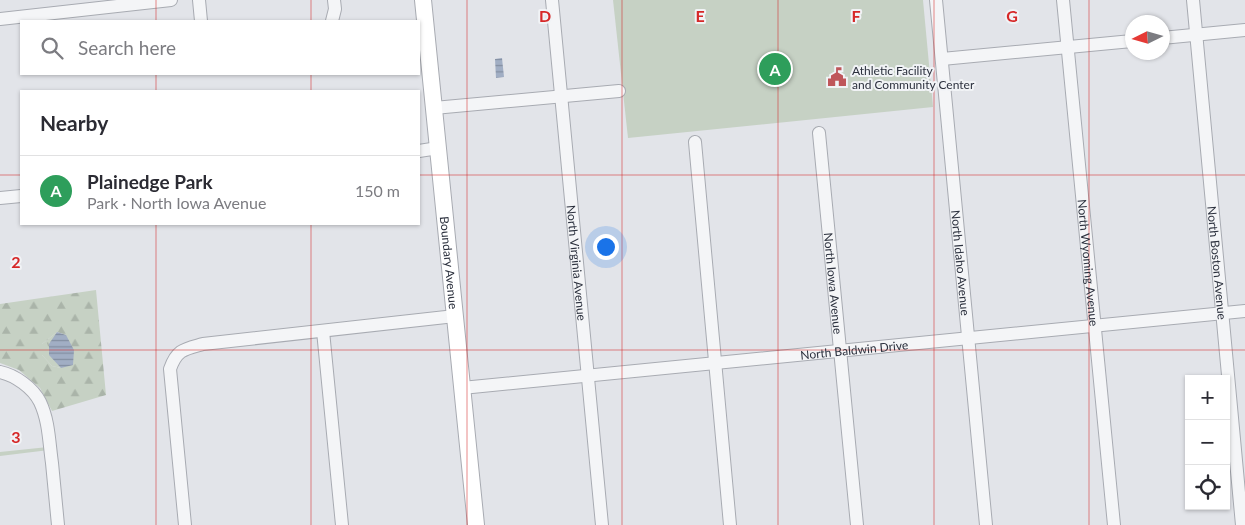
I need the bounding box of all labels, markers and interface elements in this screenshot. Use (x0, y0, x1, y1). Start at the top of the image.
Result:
text: D (539, 6, 551, 25)
text: E (695, 6, 705, 25)
text: F (851, 6, 861, 25)
text: G (1006, 6, 1018, 25)
north arrow (1125, 15, 1170, 60)
search box (20, 20, 420, 75)
icon: search (38, 34, 66, 62)
text: Search here (78, 36, 176, 59)
pin: A (759, 50, 791, 88)
place label: Athletic Facility and Community Center (852, 63, 975, 92)
public building icon: Athletic Facility and Community Center (826, 66, 848, 88)
text: Nearby (40, 110, 108, 135)
text: Plainedge Park (87, 170, 213, 193)
text: A (50, 181, 62, 200)
text: 150 m (355, 181, 400, 200)
text: Park · North Iowa Avenue (87, 193, 266, 212)
street label: North Wyoming Avenue (1075, 199, 1102, 327)
street label: North Virginia Avenue (564, 204, 590, 321)
street label: North Boston Avenue (1205, 205, 1230, 320)
street label: North Idaho Avenue (949, 209, 974, 316)
street label: Boundary Avenue (437, 215, 462, 310)
street label: North Iowa Avenue (821, 232, 846, 335)
your location (593, 234, 619, 260)
text: 2 (11, 252, 21, 271)
street label: North Baldwin Drive (800, 337, 909, 362)
map controls (1185, 375, 1230, 510)
button: + (1185, 375, 1230, 420)
button: − (1185, 420, 1230, 465)
text: 3 (11, 427, 21, 446)
button: locate (1185, 465, 1230, 510)

